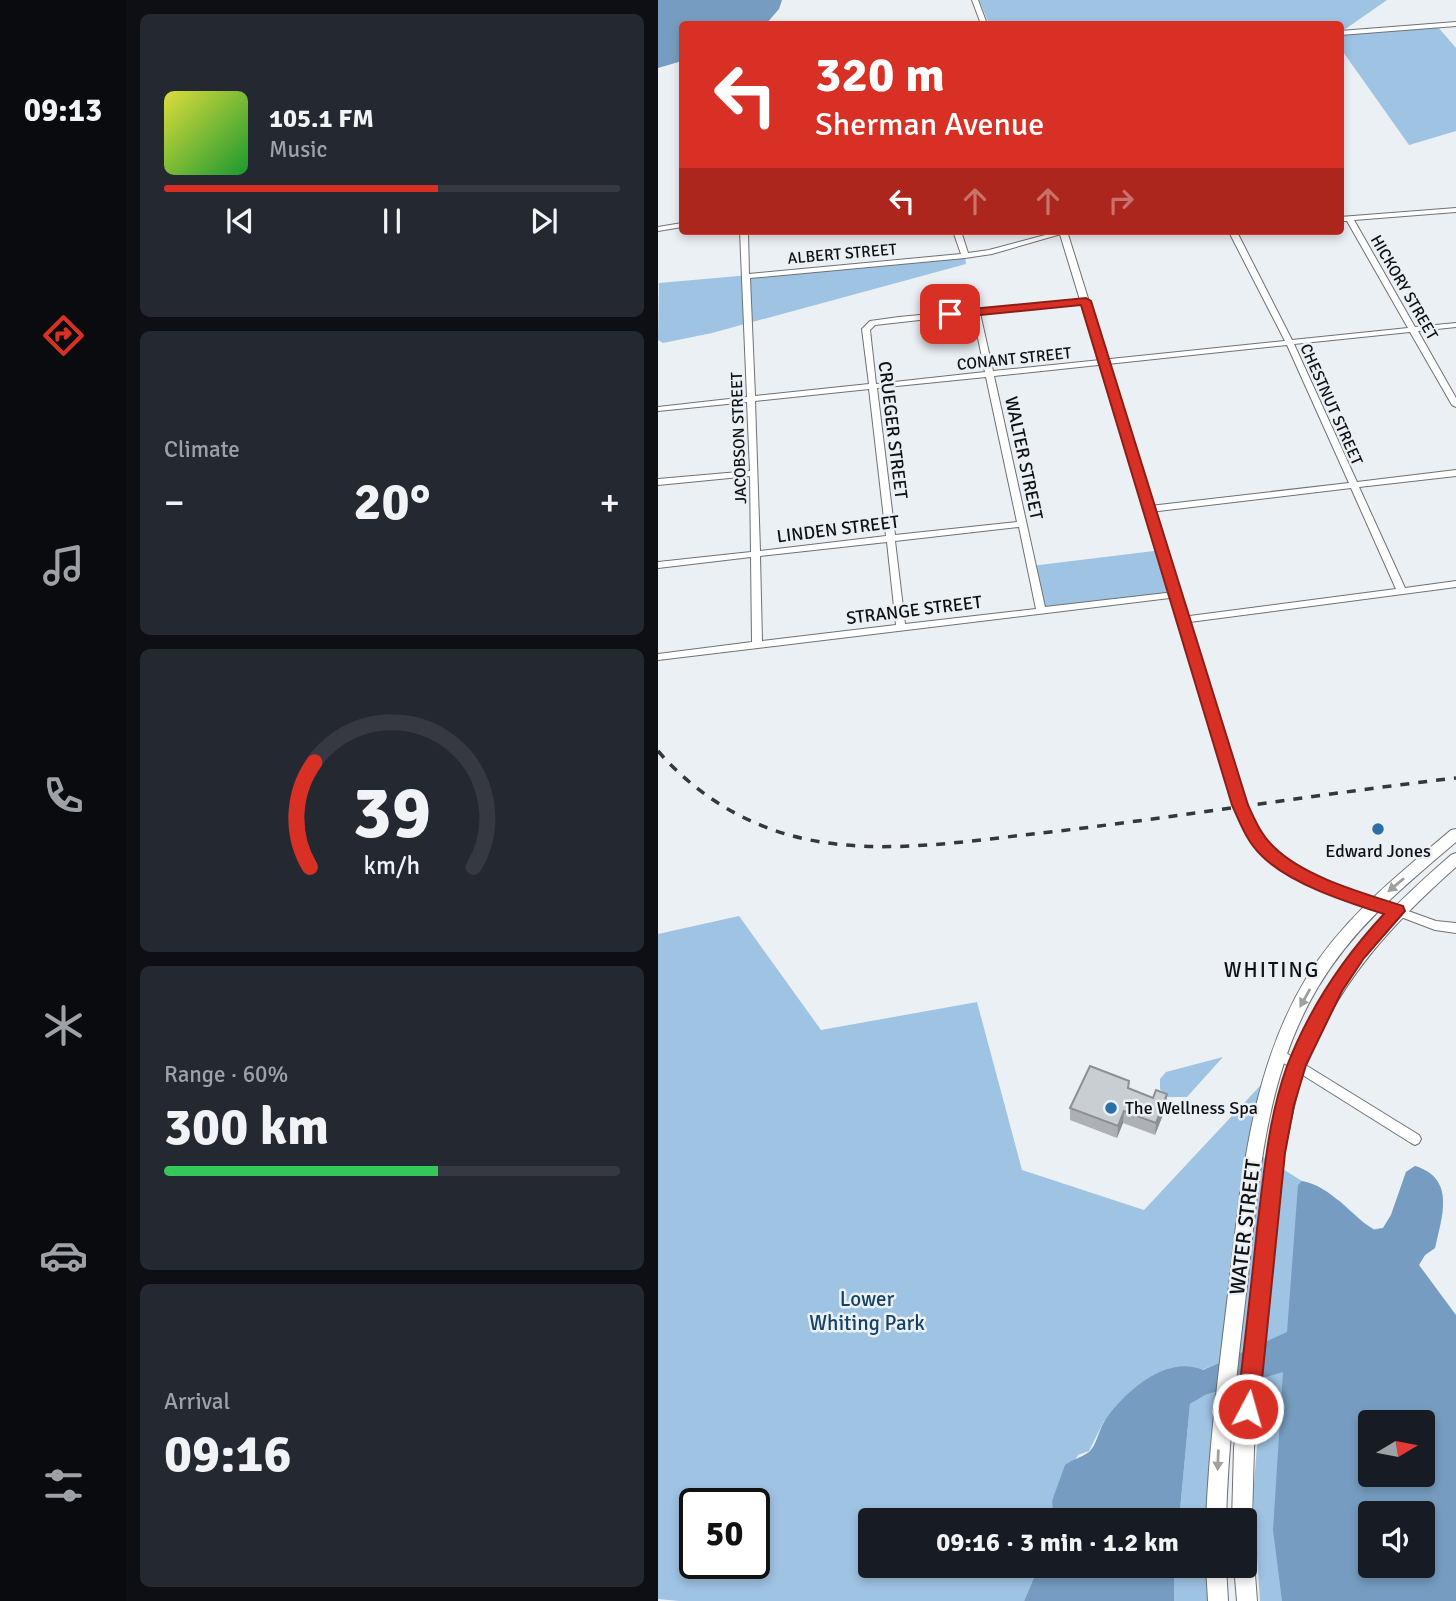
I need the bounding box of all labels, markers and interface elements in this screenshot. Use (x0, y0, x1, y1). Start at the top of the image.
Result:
text: 320 m (815, 45, 945, 105)
icon: left (700, 49, 791, 140)
text: 09:13 (24, 91, 102, 130)
text: 105.1 FM (269, 103, 374, 135)
text: Sherman Avenue (815, 105, 1044, 144)
text: Music (269, 135, 327, 164)
icon: left (883, 182, 921, 220)
icon: ahead (956, 182, 994, 220)
icon: ahead (1029, 182, 1067, 220)
icon: right (1102, 182, 1140, 220)
icon: previous (221, 202, 259, 240)
icon: pause (373, 202, 411, 240)
icon: next (525, 202, 563, 240)
street label: HICKORY STREET (1366, 231, 1442, 344)
street label: ALBERT STREET (787, 239, 898, 269)
pin (920, 284, 980, 344)
icon: arrive (931, 295, 969, 333)
icon: directions (39, 311, 88, 360)
street label: CHESTNUT STREET (1295, 341, 1367, 468)
street label: CONANT STREET (956, 343, 1072, 375)
street label: CRUEGER STREET (874, 360, 912, 500)
street label: JACOBSON STREET (727, 372, 751, 504)
street label: WALTER STREET (1000, 394, 1048, 522)
text: Climate (164, 435, 240, 464)
text: 20° (354, 470, 430, 534)
text: − (164, 479, 185, 526)
text: + (599, 479, 620, 526)
street label: LINDEN STREET (776, 511, 901, 547)
icon: music (39, 541, 88, 590)
street label: STRANGE STREET (845, 591, 983, 629)
text: 39 (353, 769, 431, 858)
icon: phone (39, 771, 88, 820)
marker: Edward Jones (1370, 821, 1386, 837)
place label: Edward Jones (1325, 840, 1431, 862)
text: km/h (364, 849, 420, 880)
one-way arrow (1388, 877, 1405, 892)
district label: WHITING (1224, 957, 1320, 983)
one-way arrow (1299, 988, 1311, 1007)
icon: climate (39, 1001, 88, 1050)
text: Range · 60% (164, 1060, 288, 1089)
text: 300 km (164, 1095, 329, 1159)
place label: The Wellness Spa (1125, 1097, 1258, 1119)
marker: The Wellness Spa (1103, 1100, 1119, 1116)
street label: WATER STREET (1224, 1157, 1266, 1296)
icon: car (39, 1231, 88, 1280)
park label: Lower Whiting Park (809, 1286, 925, 1336)
position arrow (1211, 1372, 1285, 1446)
text: Arrival (164, 1387, 230, 1416)
north arrow (1358, 1410, 1435, 1488)
map controls (1358, 1410, 1435, 1578)
text: 09:16 (164, 1422, 292, 1486)
one-way arrow (1213, 1449, 1224, 1471)
icon: filters (39, 1461, 88, 1510)
speed limit sign: 50 (679, 1488, 770, 1579)
button: sound (1358, 1501, 1435, 1578)
text: 09:16 · 3 min · 1.2 km (936, 1527, 1179, 1559)

